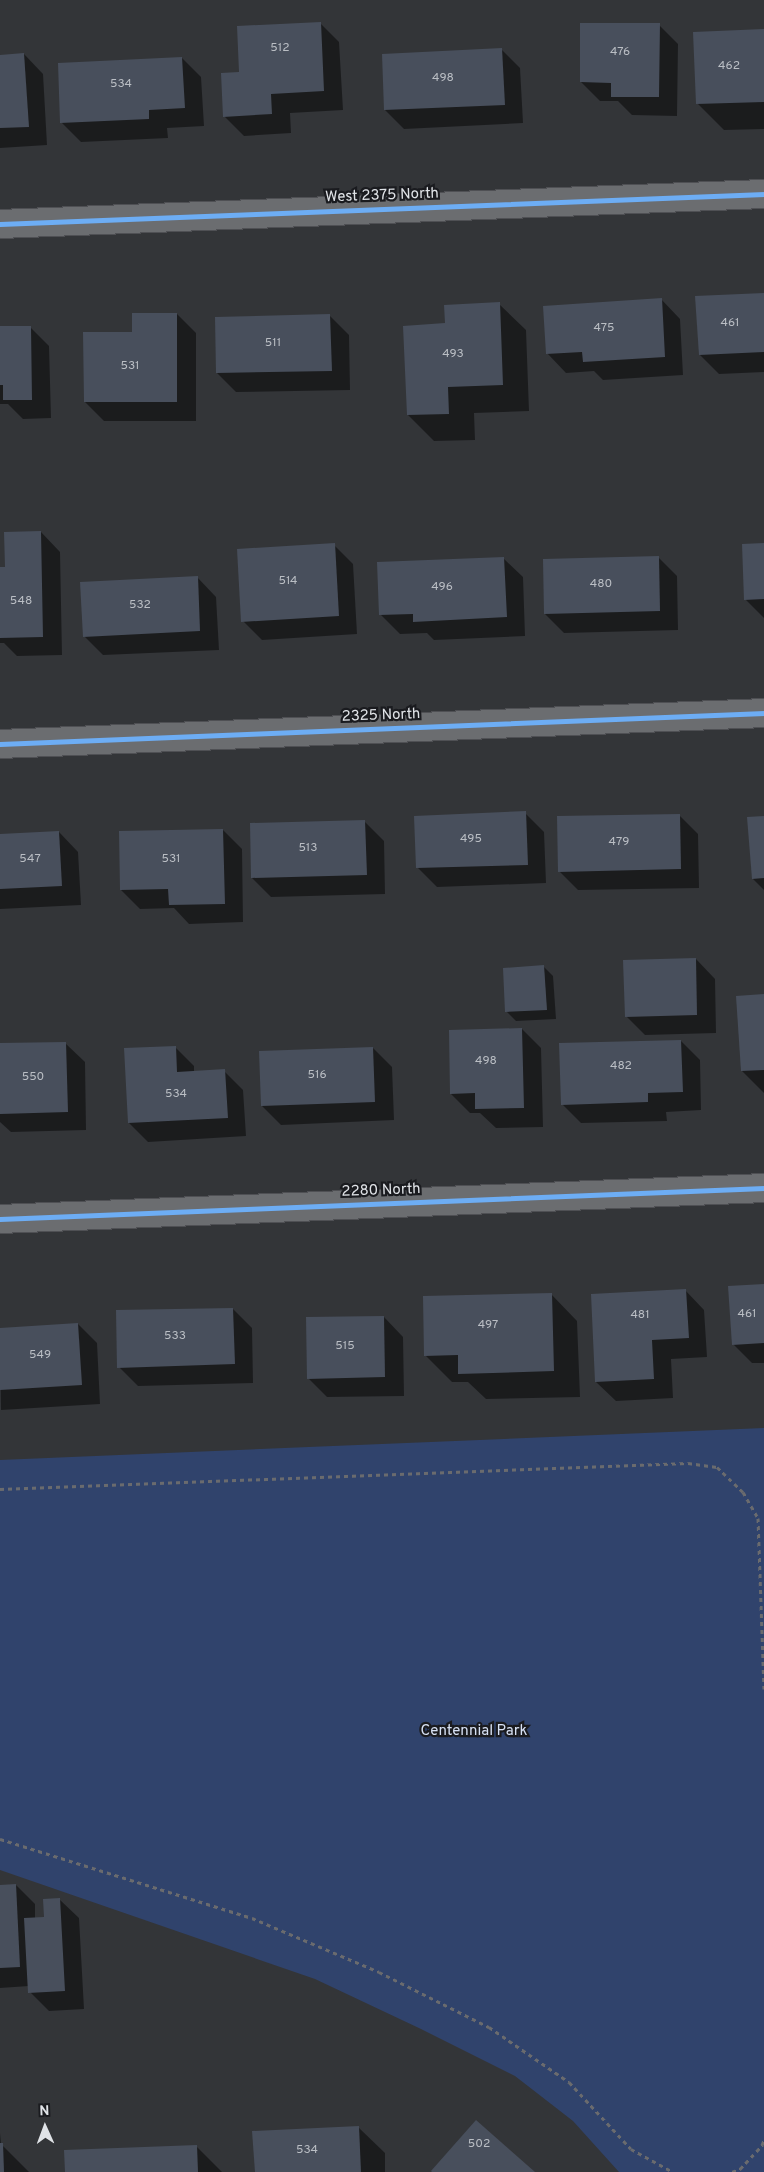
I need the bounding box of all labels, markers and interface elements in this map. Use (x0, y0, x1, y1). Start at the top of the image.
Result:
house number: 512 (270, 42, 290, 56)
house number: 476 (610, 46, 630, 60)
house number: 462 (718, 60, 740, 74)
house number: 498 (432, 72, 454, 86)
house number: 534 (110, 78, 132, 92)
street label: West 2375 North (325, 185, 439, 207)
house number: 461 (720, 317, 740, 331)
house number: 475 (593, 322, 615, 336)
house number: 511 (265, 337, 281, 351)
house number: 493 (442, 348, 464, 362)
house number: 531 (120, 360, 140, 374)
house number: 514 (278, 575, 298, 589)
house number: 480 (590, 578, 612, 592)
house number: 496 (431, 581, 453, 595)
house number: 548 (10, 595, 32, 609)
house number: 532 (129, 599, 151, 613)
street label: 2325 North (341, 706, 421, 726)
house number: 495 (460, 833, 482, 847)
house number: 479 (609, 836, 629, 850)
house number: 513 (298, 842, 318, 856)
house number: 547 (19, 853, 41, 867)
house number: 531 (161, 853, 181, 867)
house number: 498 (475, 1055, 497, 1069)
house number: 482 (610, 1060, 632, 1074)
house number: 516 (307, 1069, 327, 1083)
house number: 550 (22, 1071, 44, 1085)
house number: 534 (165, 1088, 187, 1102)
street label: 2280 North (341, 1181, 421, 1201)
house number: 461 (737, 1308, 757, 1322)
house number: 481 (630, 1309, 650, 1323)
house number: 497 (478, 1319, 498, 1333)
house number: 533 (164, 1330, 186, 1344)
house number: 515 (335, 1340, 355, 1354)
house number: 549 (29, 1349, 51, 1363)
park label: Centennial Park (420, 1723, 528, 1741)
north arrow (20, 2102, 70, 2152)
text: N (39, 2103, 50, 2120)
house number: 502 (468, 2138, 490, 2152)
house number: 534 (296, 2144, 318, 2158)

